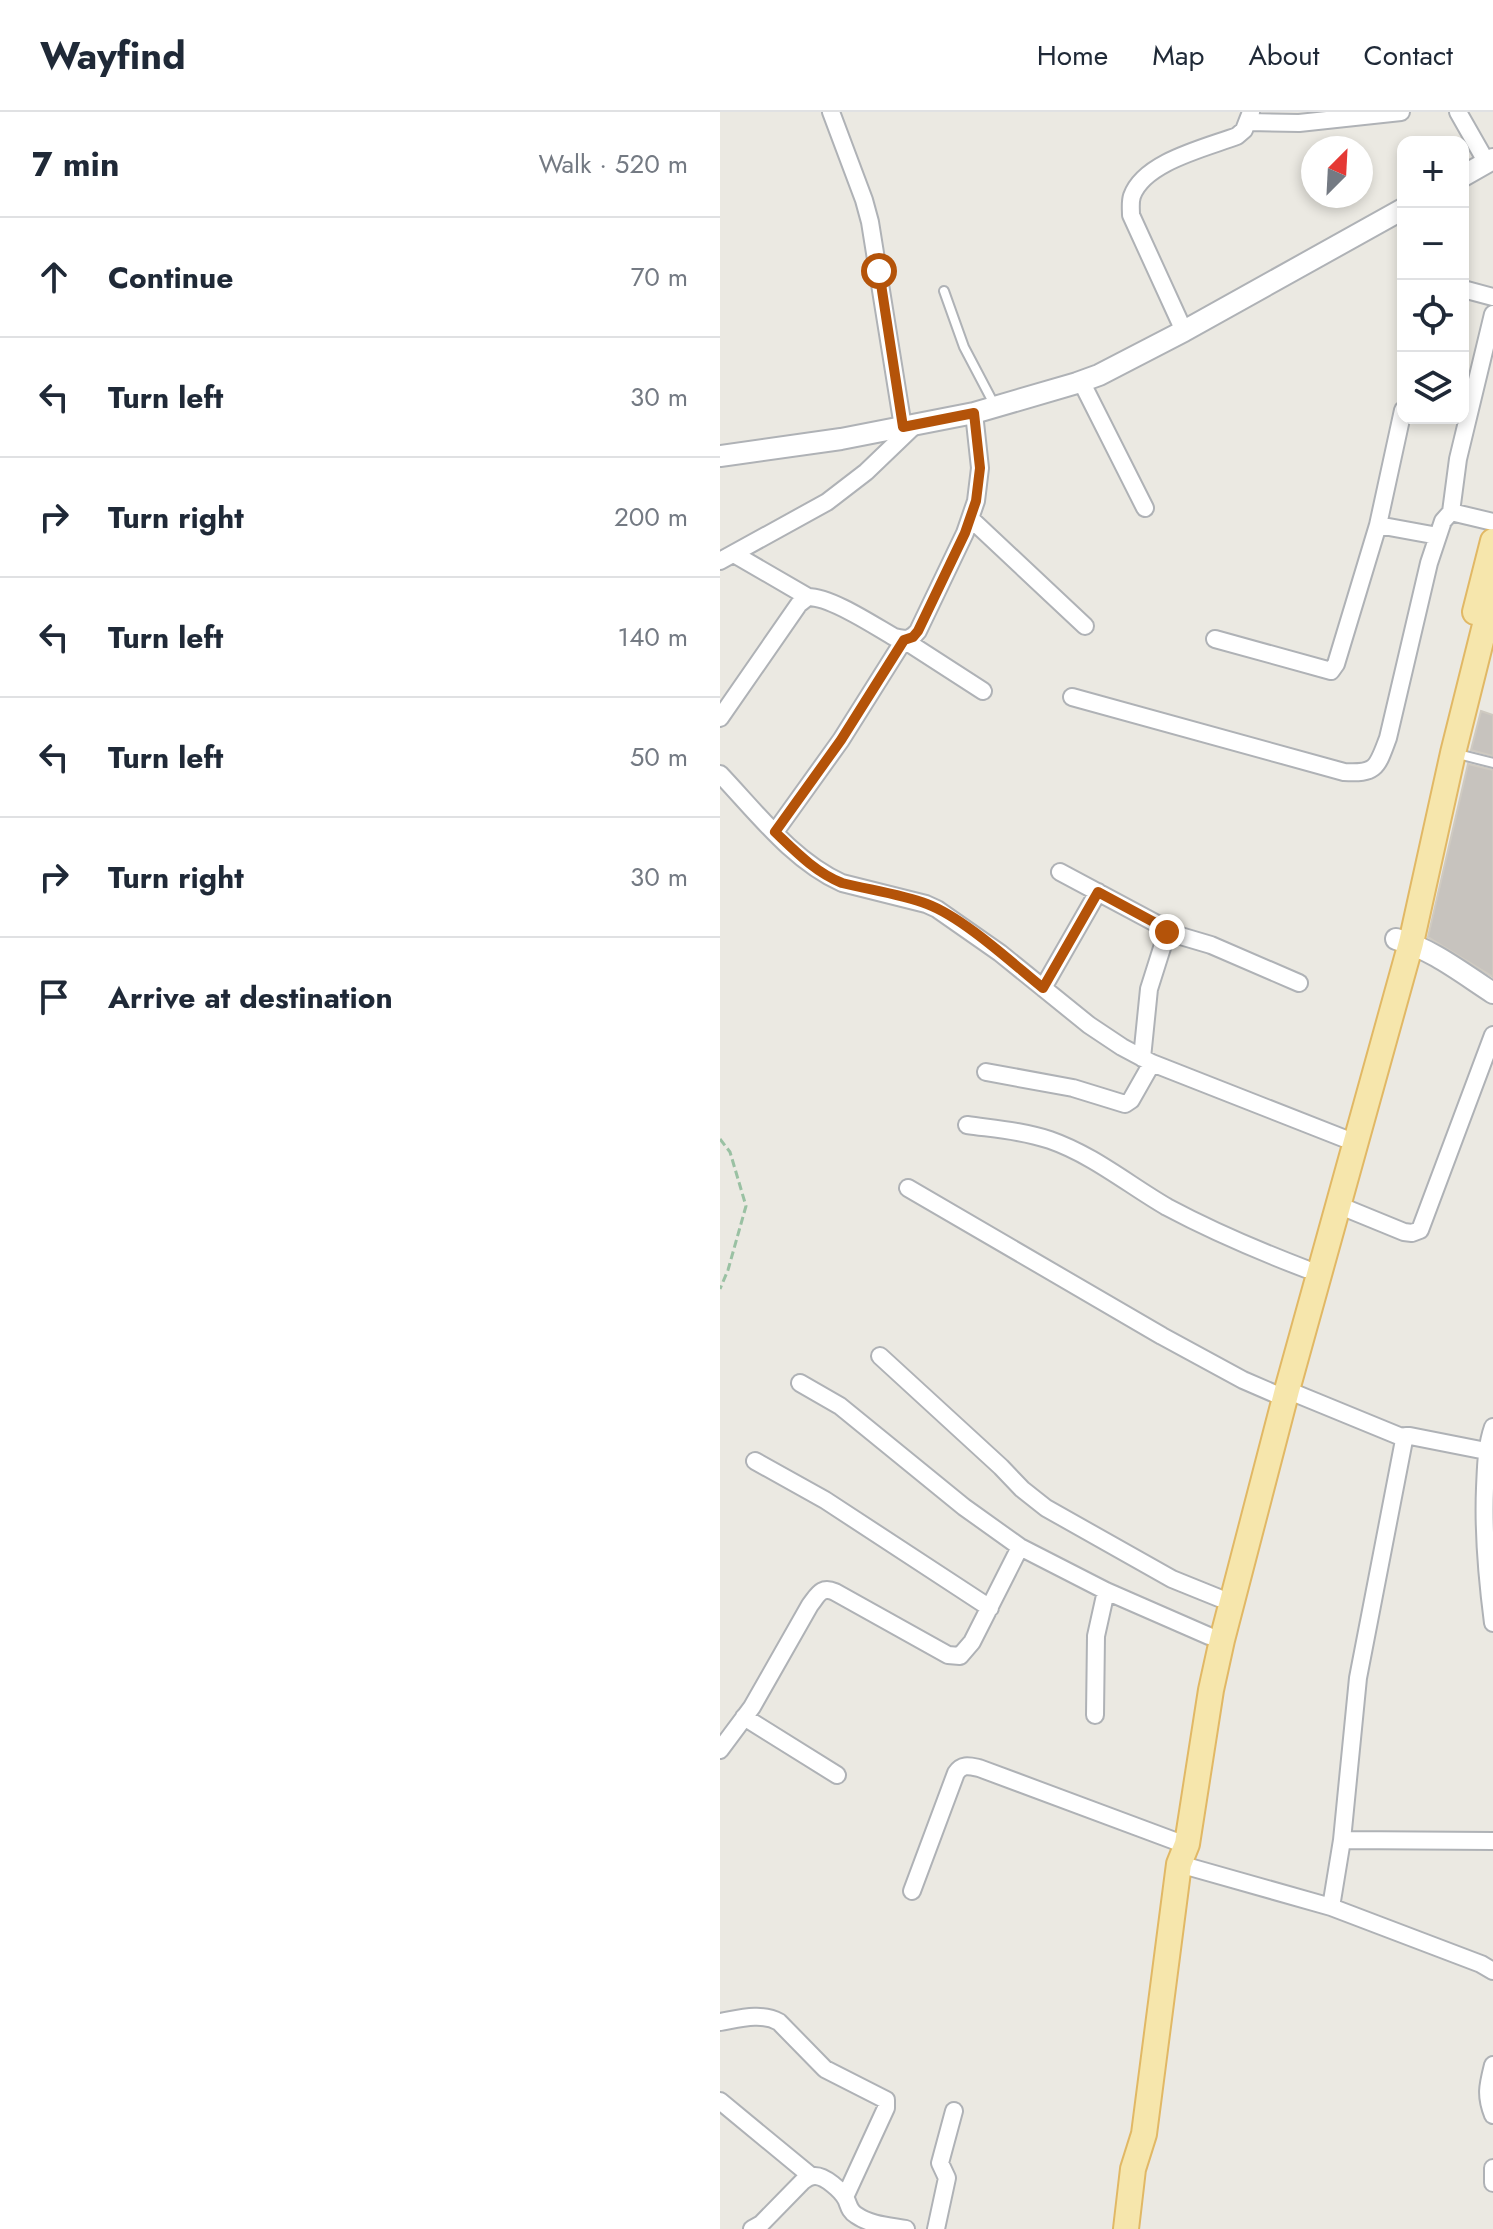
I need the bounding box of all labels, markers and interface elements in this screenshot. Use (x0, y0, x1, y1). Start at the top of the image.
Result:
text: Wayfind (40, 28, 186, 83)
text: Home (1037, 35, 1108, 76)
text: Map (1152, 35, 1204, 76)
text: About (1248, 35, 1320, 76)
text: Contact (1364, 35, 1453, 76)
north arrow (1301, 136, 1373, 208)
map controls (1397, 136, 1469, 424)
button: + (1397, 136, 1469, 208)
text: 7 min (32, 140, 120, 189)
text: Walk · 520 m (538, 145, 688, 183)
button: − (1397, 208, 1469, 280)
route start (861, 253, 897, 289)
icon: ahead (32, 255, 76, 299)
text: Continue (108, 256, 234, 299)
text: 70 m (631, 258, 688, 296)
button: locate (1397, 280, 1469, 352)
button: layers (1397, 352, 1469, 424)
icon: left (32, 375, 76, 419)
text: Turn left (108, 376, 223, 419)
text: 30 m (630, 378, 688, 416)
icon: right (32, 495, 76, 539)
text: Turn right (108, 496, 244, 539)
text: 200 m (614, 498, 688, 536)
icon: left (32, 615, 76, 659)
text: Turn left (108, 616, 223, 659)
text: 140 m (617, 618, 688, 656)
icon: left (32, 735, 76, 779)
text: Turn left (108, 736, 223, 779)
text: 50 m (630, 738, 688, 776)
icon: right (32, 855, 76, 899)
text: Turn right (108, 856, 244, 899)
text: 30 m (630, 858, 688, 896)
route end (1149, 914, 1185, 950)
icon: arrive (32, 975, 76, 1019)
text: Arrive at destination (108, 976, 393, 1019)

